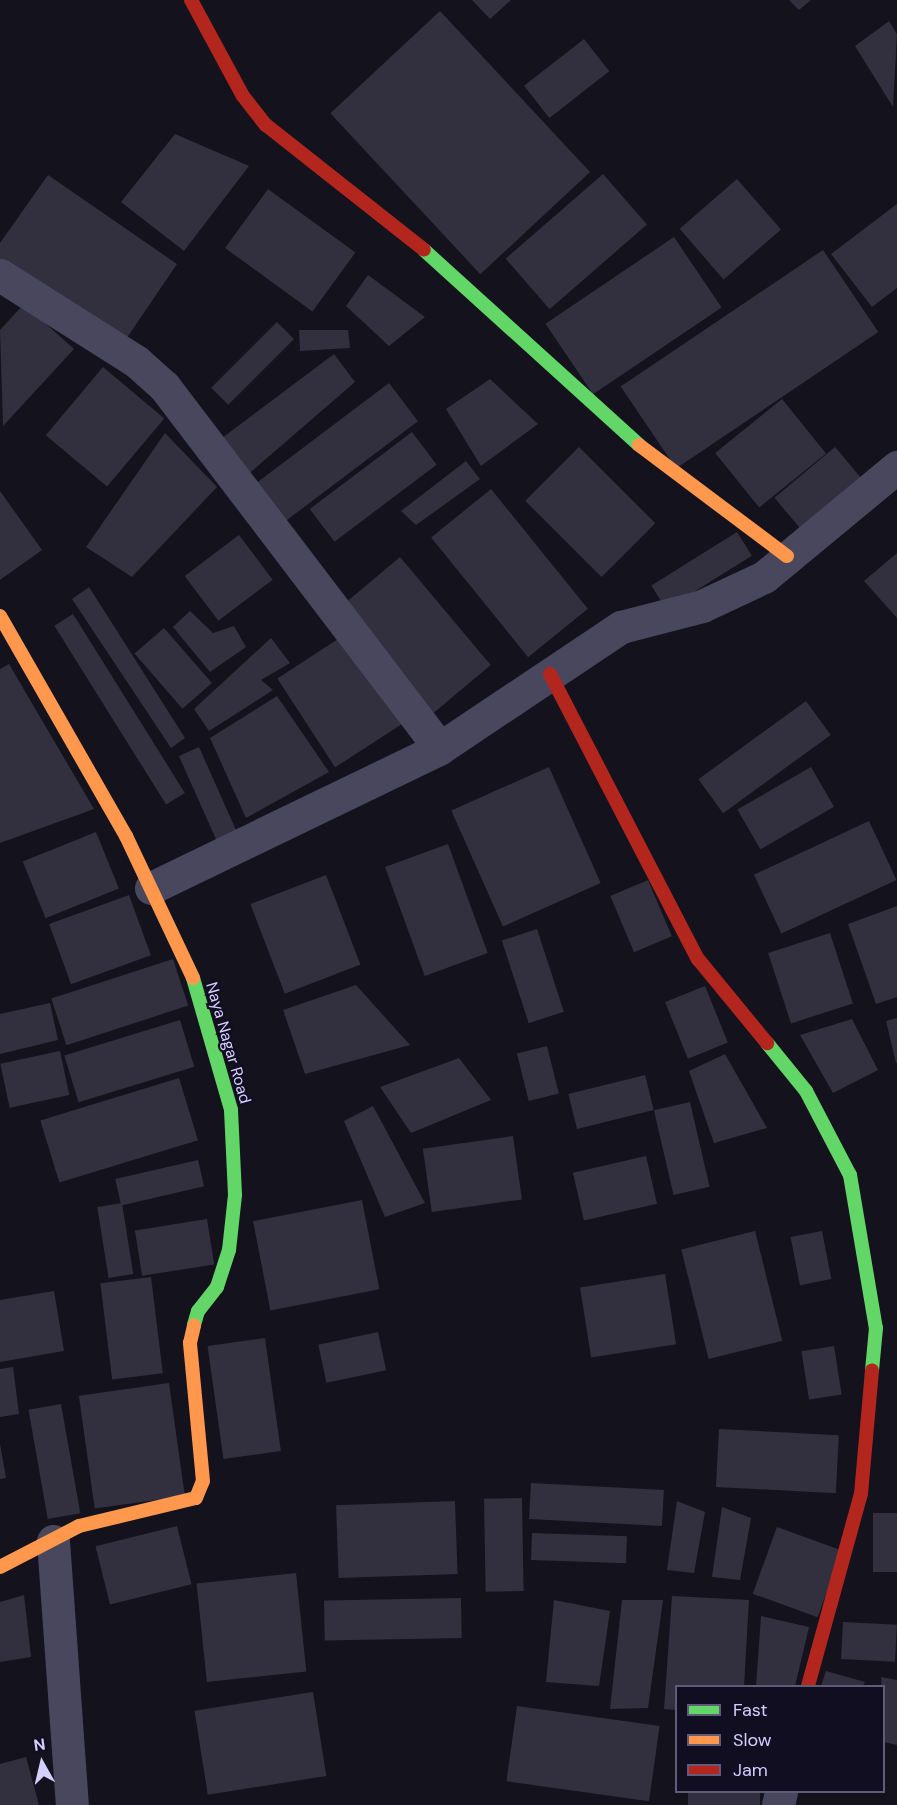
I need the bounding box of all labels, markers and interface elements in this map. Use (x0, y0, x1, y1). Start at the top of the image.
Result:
street label: Naya Nagar Road (201, 980, 255, 1106)
legend (675, 1685, 885, 1793)
text: Fast (733, 1698, 768, 1722)
text: Slow (733, 1728, 772, 1752)
north arrow (12, 1733, 72, 1793)
text: N (32, 1733, 47, 1756)
text: Jam (733, 1758, 768, 1782)

